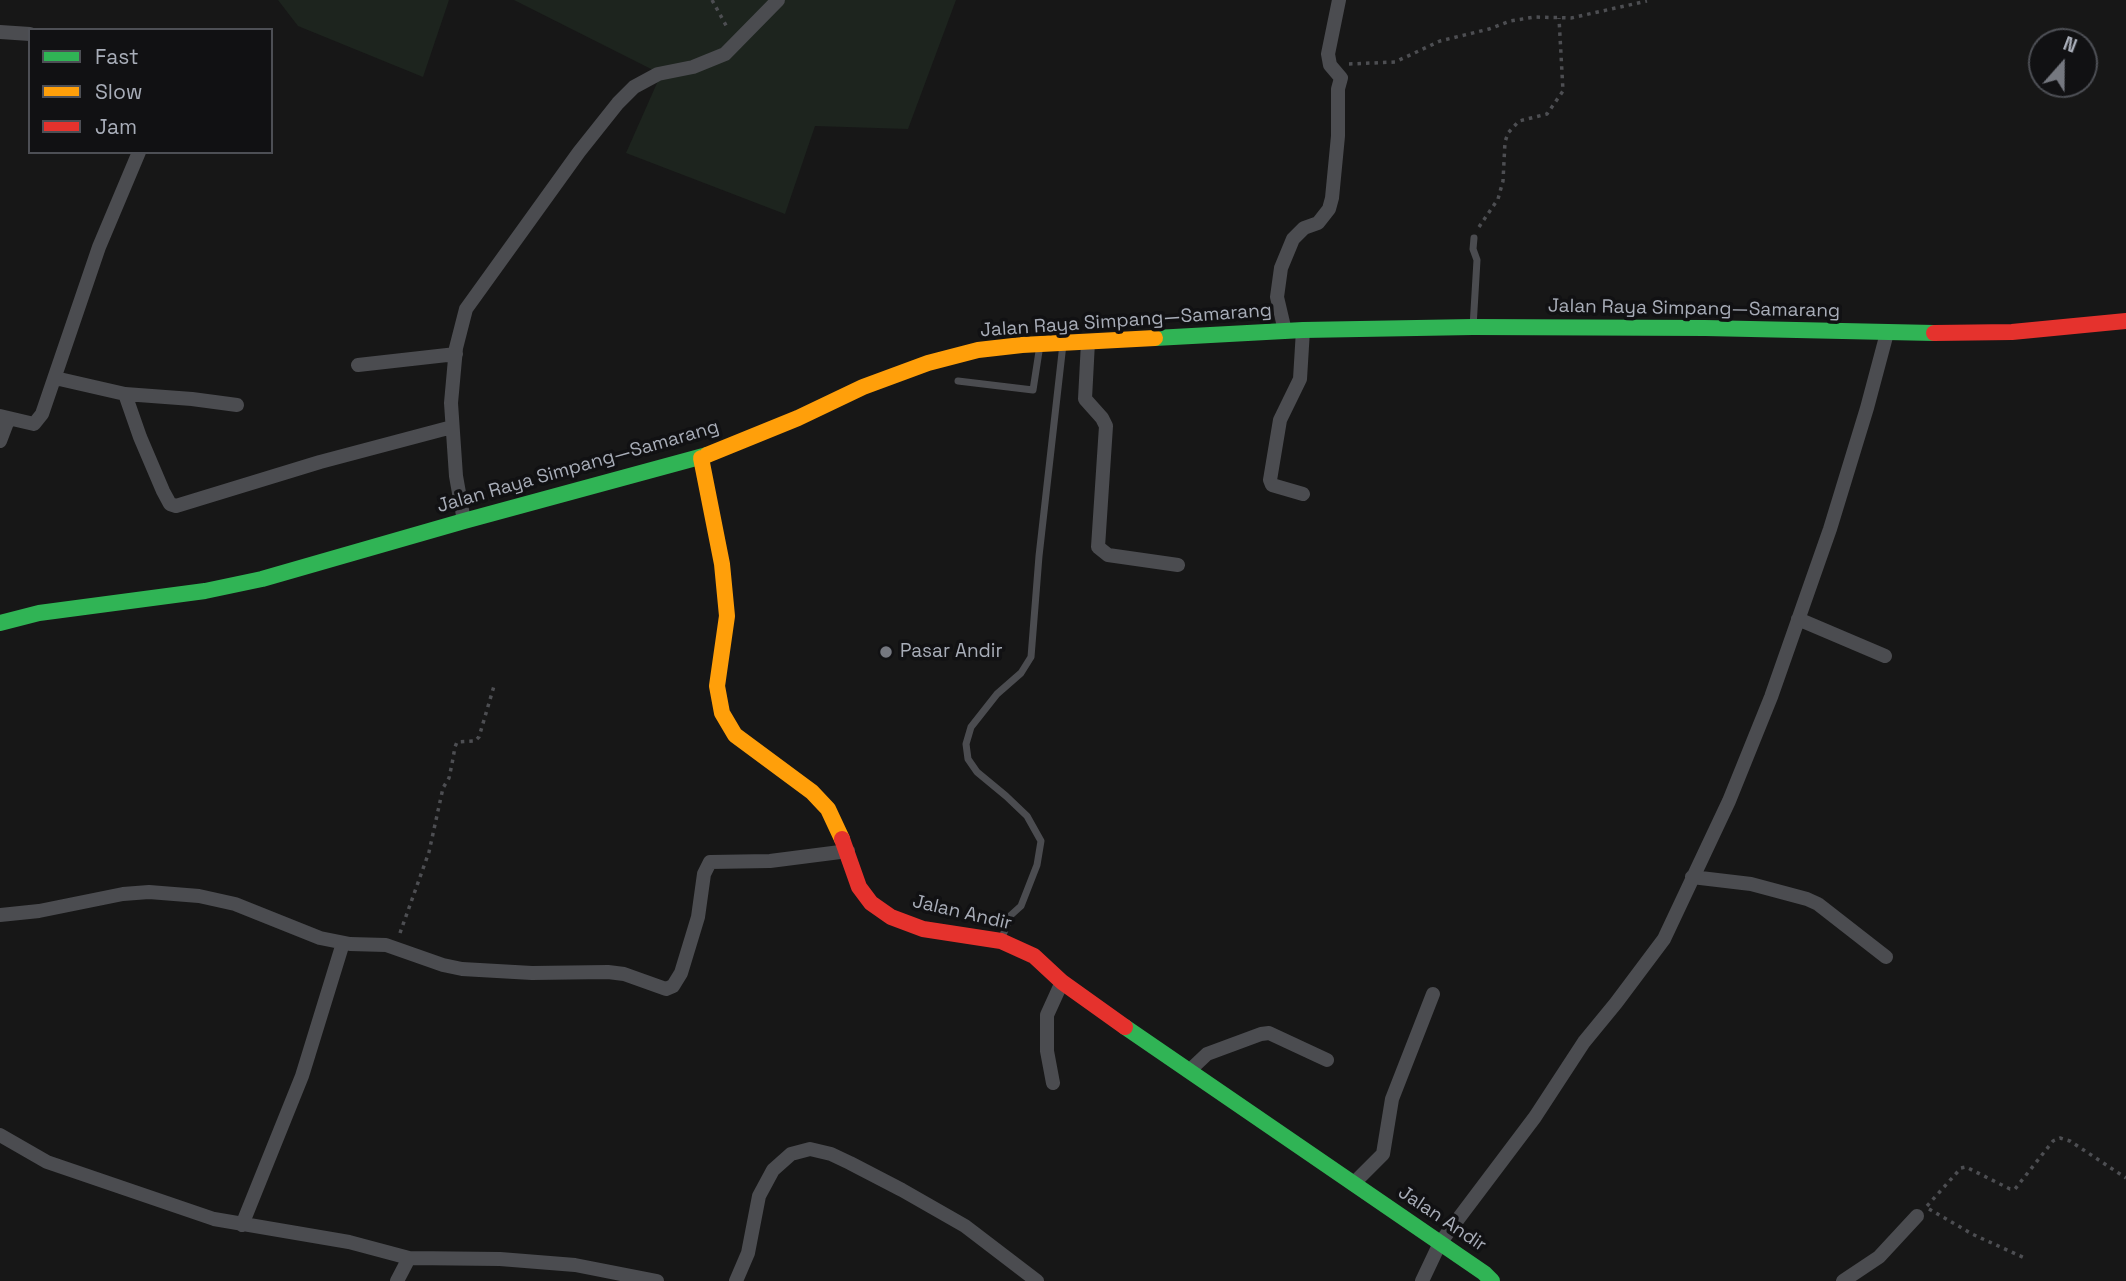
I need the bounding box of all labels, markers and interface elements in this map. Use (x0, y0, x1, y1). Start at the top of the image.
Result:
legend (28, 28, 273, 154)
north arrow (2028, 28, 2098, 98)
text: N (2060, 31, 2080, 59)
text: Fast (95, 43, 139, 70)
text: Slow (95, 78, 143, 105)
text: Jam (95, 113, 137, 140)
street label: Jalan Raya Simpang—Samarang (1548, 295, 1840, 323)
street label: Jalan Raya Simpang—Samarang (979, 299, 1273, 343)
street label: Jalan Raya Simpang—Samarang (434, 416, 722, 518)
place label: Pasar Andir (900, 641, 1003, 663)
marker: Pasar Andir (878, 644, 894, 660)
street label: Jalan Andir (910, 890, 1014, 936)
street label: Jalan Andir (1394, 1181, 1490, 1257)

